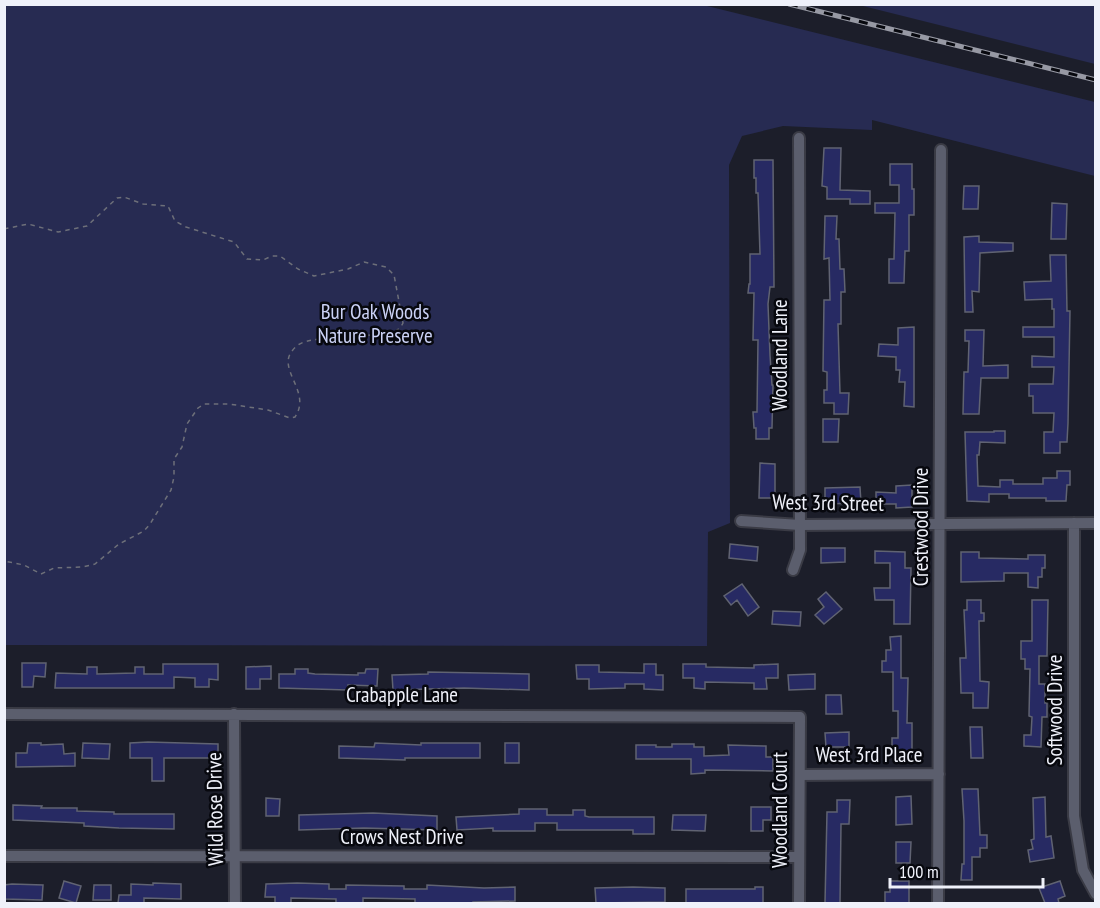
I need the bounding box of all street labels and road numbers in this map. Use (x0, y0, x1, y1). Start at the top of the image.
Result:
street label: Woodland Lane (766, 299, 793, 411)
street label: Crestwood Drive (907, 468, 934, 586)
street label: West 3rd Street (772, 488, 884, 517)
street label: Softwood Drive (1041, 655, 1068, 765)
street label: Crabapple Lane (346, 681, 458, 708)
street label: West 3rd Place (816, 741, 922, 768)
street label: Wild Rose Drive (200, 752, 229, 866)
street label: Woodland Court (766, 752, 793, 868)
street label: Crows Nest Drive (340, 823, 464, 850)

